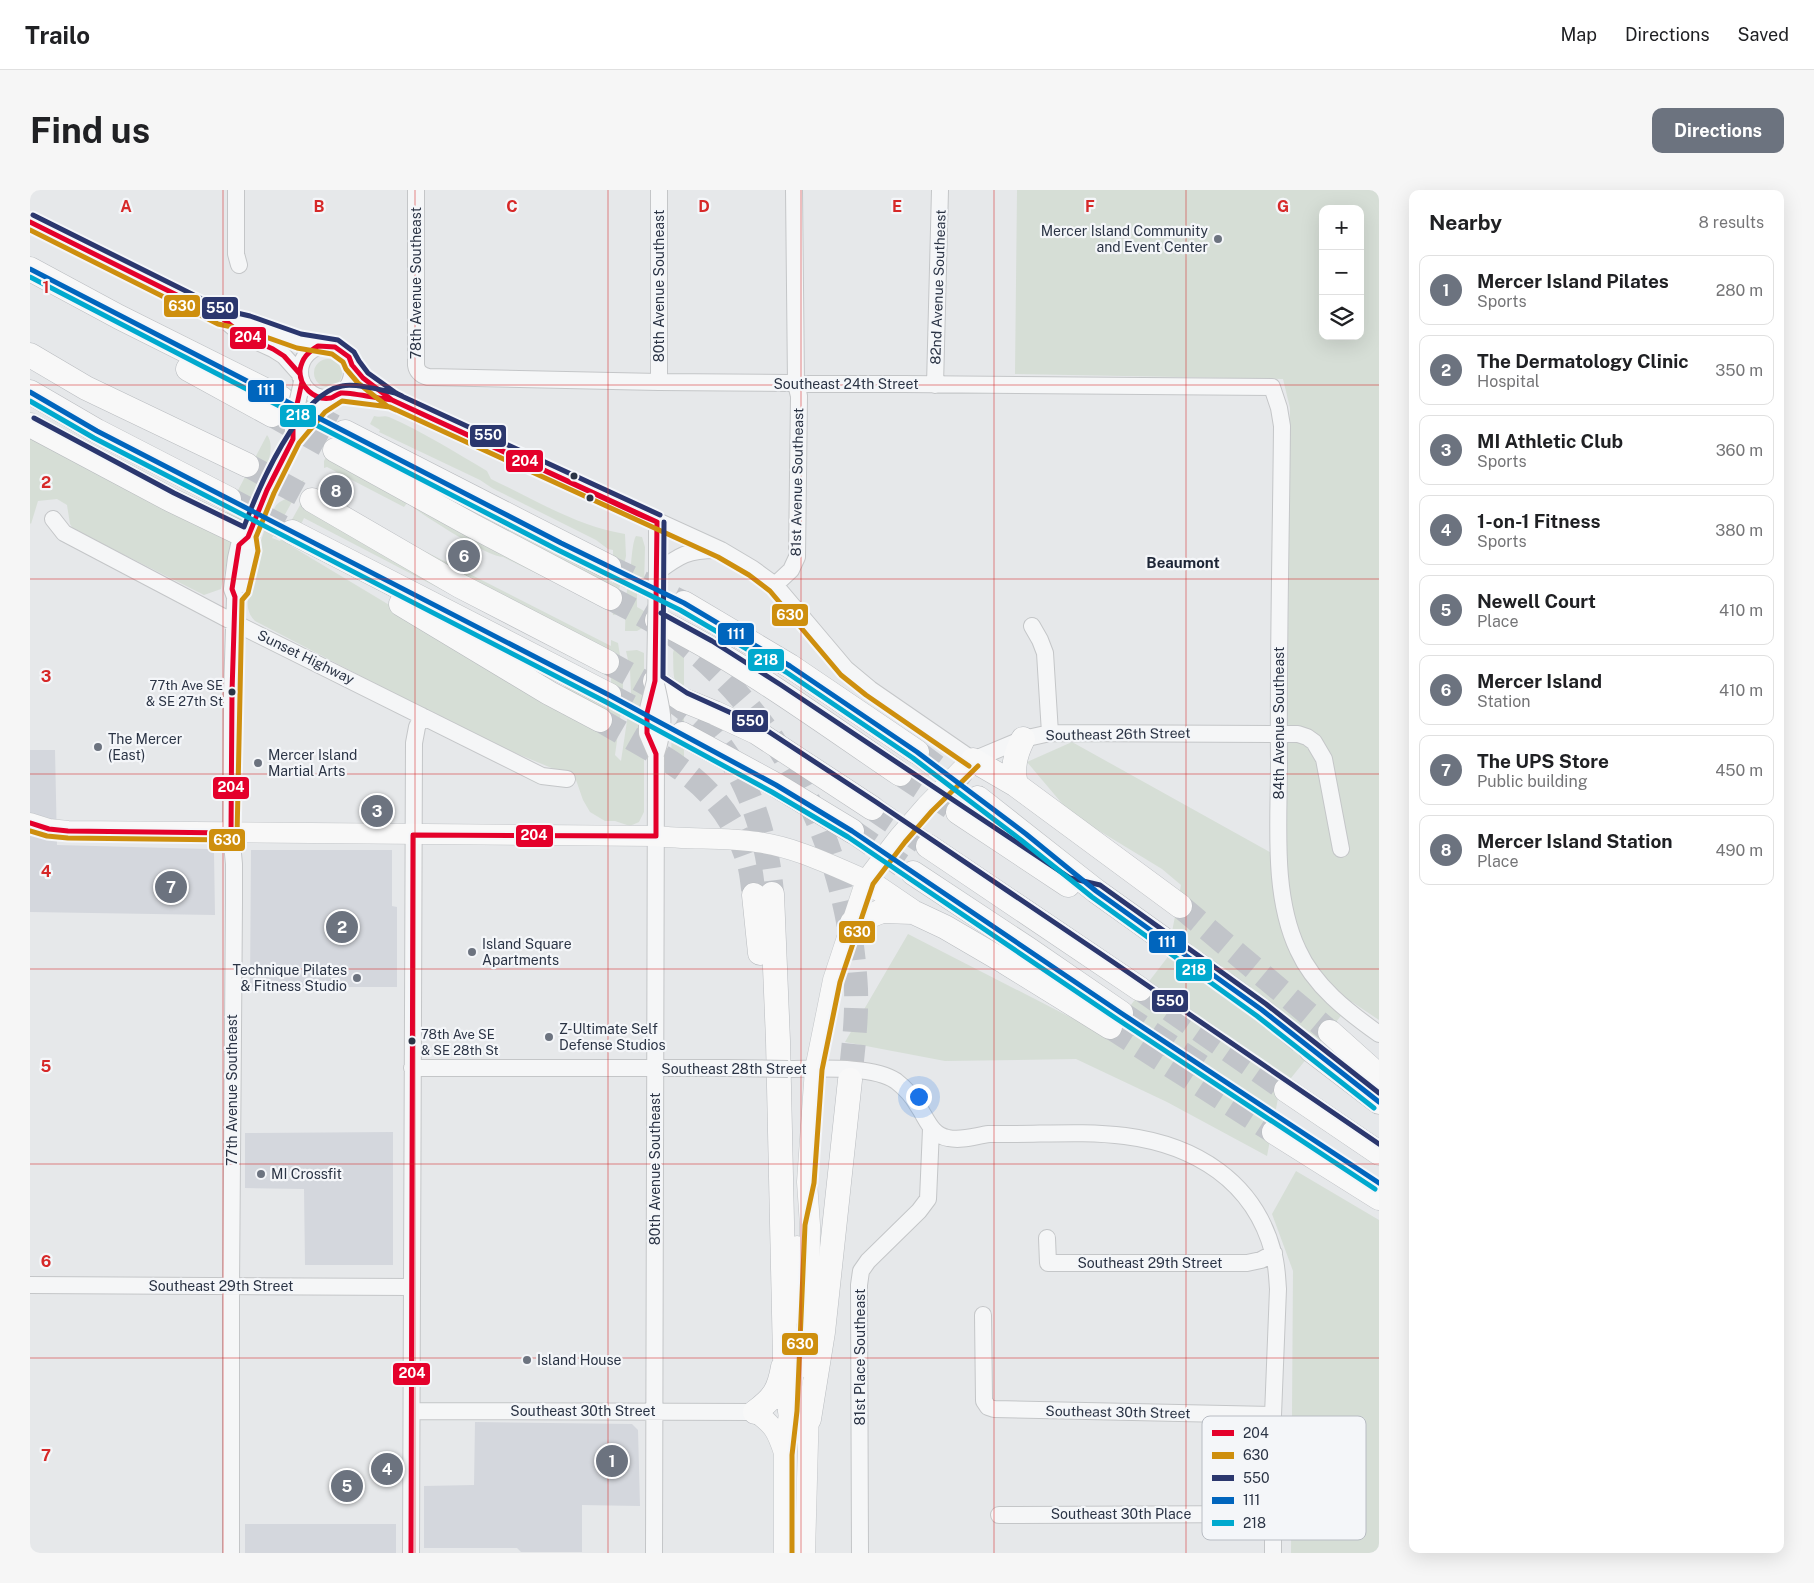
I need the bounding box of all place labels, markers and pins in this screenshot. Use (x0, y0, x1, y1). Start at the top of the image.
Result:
place label: Mercer Island Community and Event Center (1041, 223, 1208, 255)
marker: Mercer Island Community and Event Center (1212, 233, 1224, 245)
unlabelled marker (569, 471, 579, 481)
pin: 8 (320, 472, 352, 510)
unlabelled marker (585, 493, 595, 503)
pin: 6 (448, 537, 480, 575)
place label: 77th Ave SE & SE 27th St (146, 678, 223, 709)
marker: 77th Ave SE & SE 27th St (227, 687, 237, 697)
place label: The Mercer (East) (108, 731, 182, 763)
marker: The Mercer (East) (92, 741, 104, 753)
place label: Mercer Island Martial Arts (268, 747, 357, 779)
marker: Mercer Island Martial Arts (252, 757, 264, 769)
pin: 3 (361, 792, 393, 830)
pin: 7 (155, 868, 187, 906)
pin: 2 (326, 908, 358, 946)
place label: Island Square Apartments (482, 936, 572, 968)
marker: Island Square Apartments (466, 946, 478, 958)
place label: Technique Pilates & Fitness Studio (233, 962, 347, 994)
marker: Technique Pilates & Fitness Studio (351, 972, 363, 984)
place label: Z-Ultimate Self Defense Studios (559, 1021, 666, 1053)
place label: 78th Ave SE & SE 28th St (421, 1027, 499, 1058)
marker: Z-Ultimate Self Defense Studios (543, 1031, 555, 1043)
marker: 78th Ave SE & SE 28th St (407, 1036, 417, 1046)
place label: MI Crossfit (271, 1166, 342, 1182)
marker: MI Crossfit (255, 1168, 267, 1180)
place label: Island House (537, 1352, 622, 1368)
marker: Island House (521, 1354, 533, 1366)
pin: 1 (596, 1442, 628, 1480)
pin: 4 (371, 1450, 403, 1488)
pin: 5 (331, 1467, 363, 1505)

